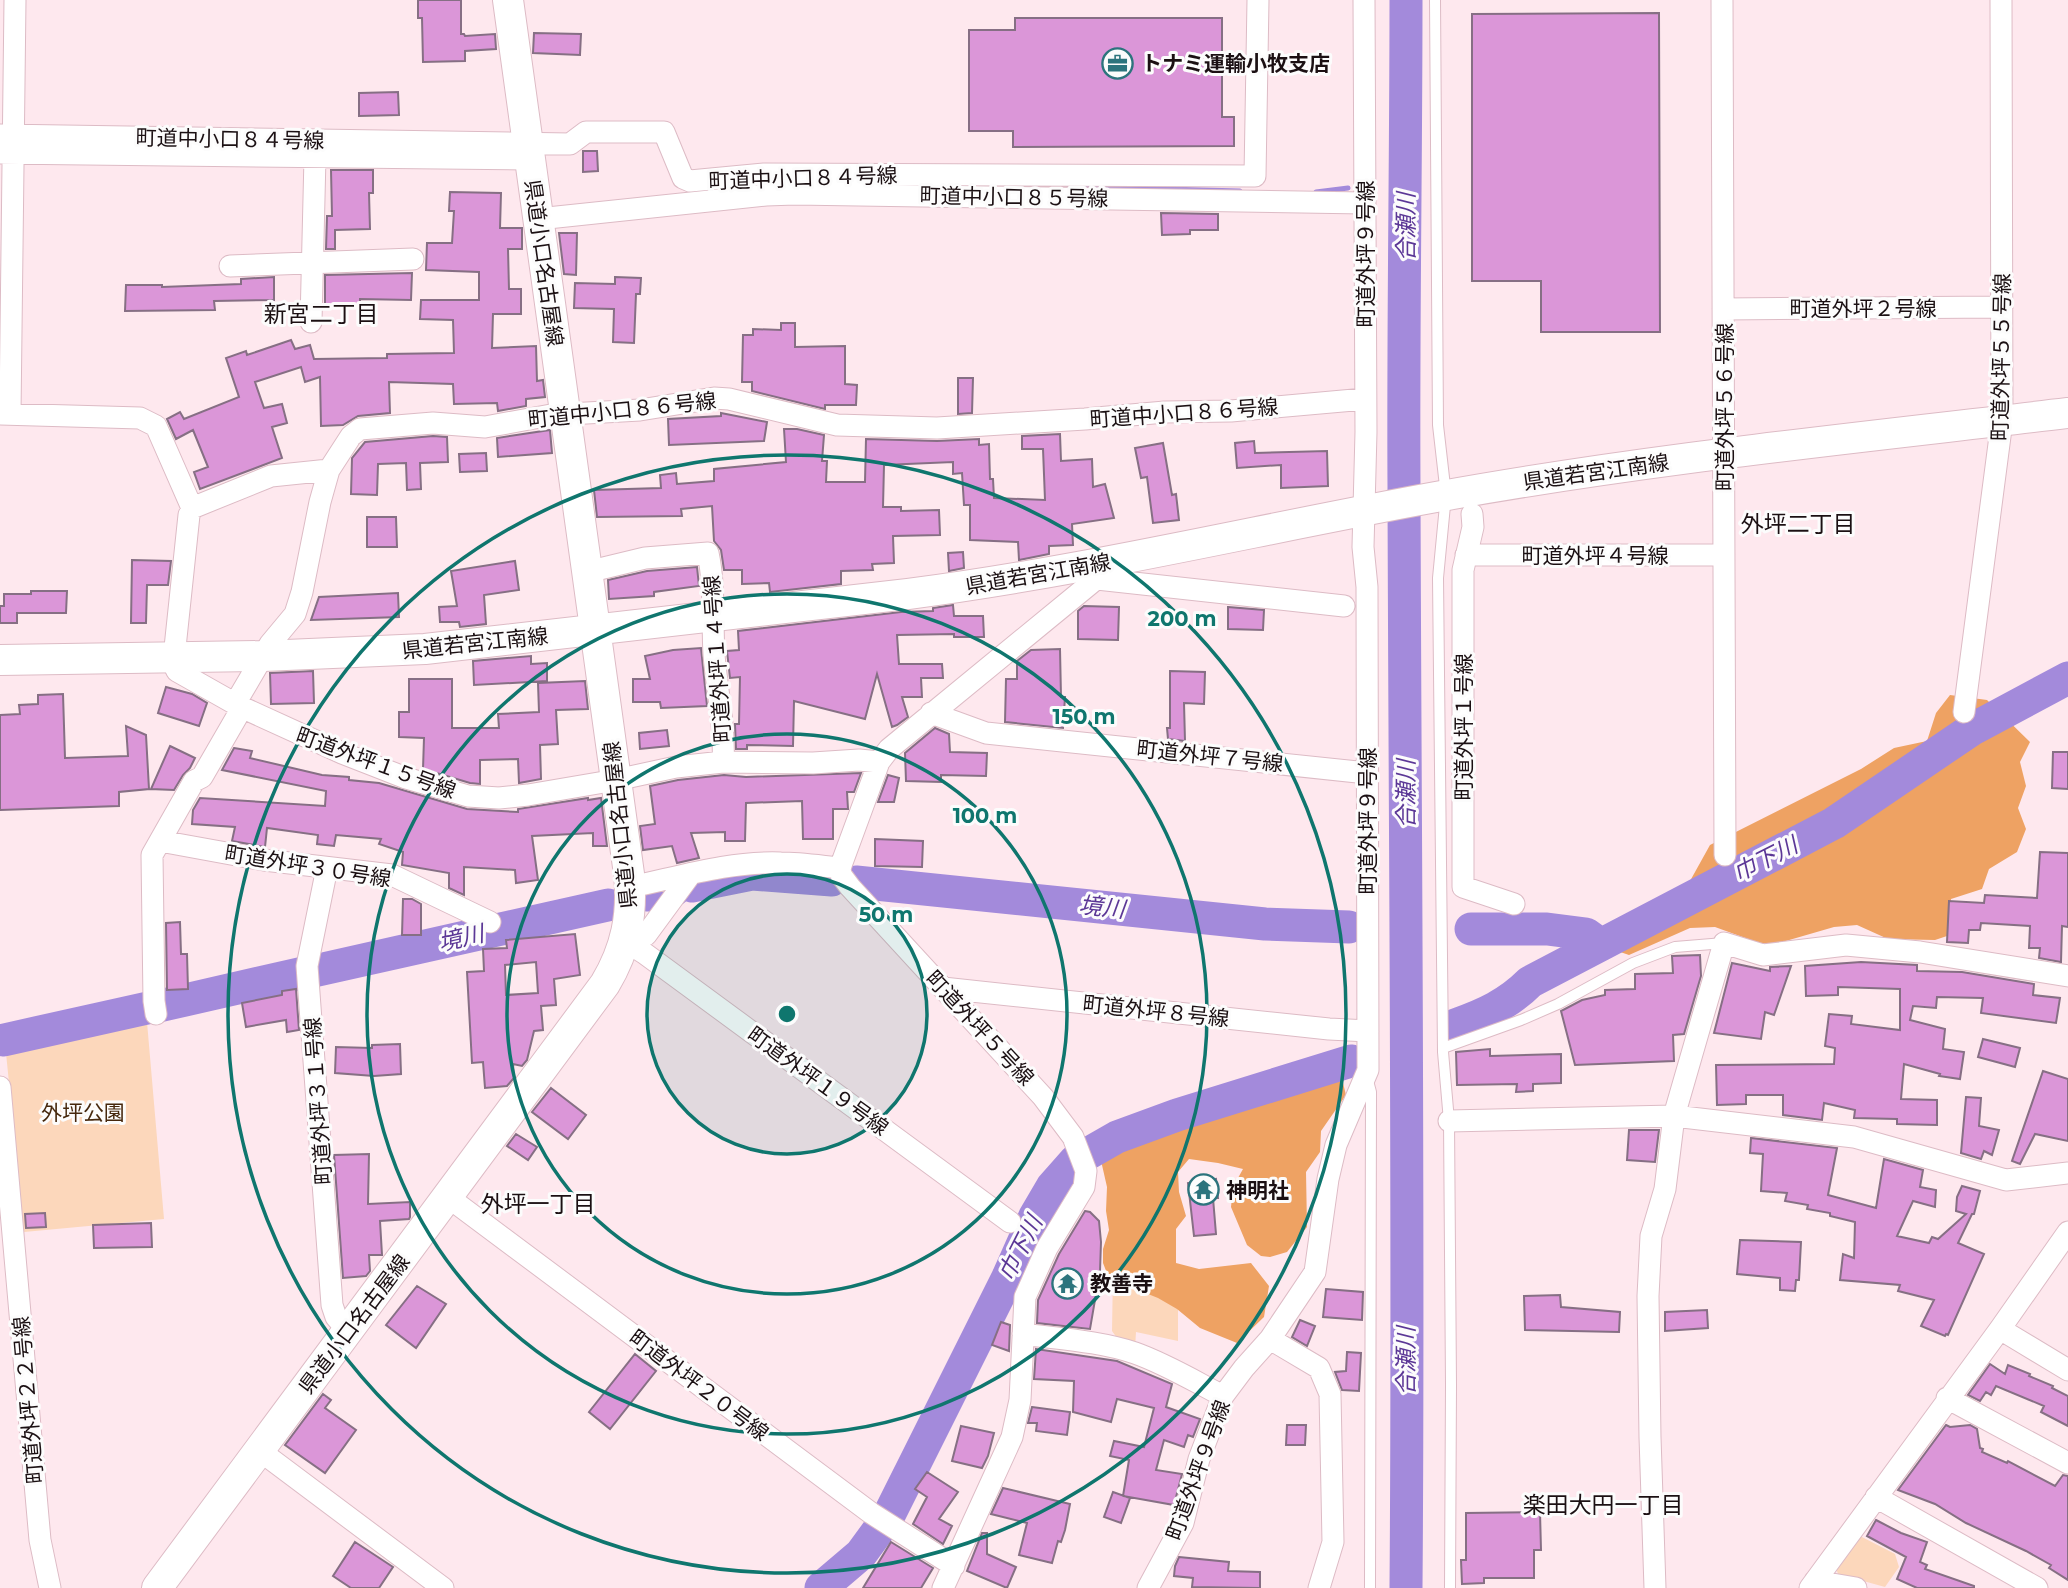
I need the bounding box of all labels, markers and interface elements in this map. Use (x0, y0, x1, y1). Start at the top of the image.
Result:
office icon: トナミ運輸小牧支店 (1101, 46, 1135, 80)
place label: トナミ運輸小牧支店 (1141, 51, 1330, 76)
street label: 町道中小口８４号線 (135, 125, 325, 153)
street label: 町道中小口８４号線 (708, 162, 898, 194)
street label: 県道小口名古屋線 (520, 178, 568, 348)
street label: 町道外坪９号線 (1353, 181, 1378, 328)
street label: 町道中小口８５号線 (919, 183, 1109, 211)
water label: 合瀬川 (1392, 190, 1420, 262)
street label: 町道外坪５５号線 (1987, 273, 2015, 441)
street label: 町道外坪２号線 (1790, 296, 1937, 321)
district label: 新宮二丁目 (264, 300, 379, 328)
street label: 町道外坪５６号線 (1712, 323, 1737, 491)
street label: 町道中小口８６号線 (527, 388, 717, 432)
street label: 町道中小口８６号線 (1089, 394, 1279, 432)
street label: 県道若宮江南線 (1521, 449, 1671, 495)
district label: 外坪二丁目 (1741, 510, 1856, 538)
street label: 町道外坪４号線 (1522, 543, 1669, 568)
street label: 県道若宮江南線 (963, 549, 1113, 599)
street label: 町道外坪１４号線 (699, 574, 735, 744)
text: 200 m (1148, 606, 1216, 631)
street label: 県道若宮江南線 (401, 623, 549, 663)
street label: 町道外坪１号線 (1451, 654, 1476, 801)
text: 150 m (1053, 704, 1115, 729)
street label: 町道外坪１５号線 (293, 723, 459, 803)
street label: 町道外坪７号線 (1136, 736, 1284, 776)
street label: 県道小口名古屋線 (599, 740, 641, 910)
street label: 町道外坪９号線 (1355, 748, 1380, 895)
water label: 合瀬川 (1392, 757, 1420, 829)
text: 100 m (953, 803, 1017, 828)
water label: 巾下川 (1728, 830, 1805, 887)
street label: 町道外坪３０号線 (223, 841, 393, 891)
water label: 境川 (1078, 891, 1129, 924)
text: 50 m (859, 902, 913, 927)
water label: 境川 (435, 919, 489, 957)
street label: 町道外坪５号線 (921, 966, 1039, 1090)
street label: 町道外坪８号線 (1082, 991, 1230, 1031)
centre of rings (775, 1002, 799, 1026)
street label: 町道外坪３１号線 (300, 1016, 336, 1186)
street label: 町道外坪１９号線 (743, 1022, 893, 1140)
park label: 外坪公園 (41, 1100, 125, 1125)
temple icon: 神明社 (1186, 1173, 1220, 1207)
place label: 神明社 (1226, 1178, 1289, 1203)
district label: 外坪一丁目 (481, 1190, 596, 1218)
water label: 巾下川 (992, 1208, 1049, 1285)
street label: 県道小口名古屋線 (293, 1249, 415, 1399)
temple icon: 教善寺 (1050, 1266, 1084, 1300)
place label: 教善寺 (1090, 1271, 1153, 1296)
street label: 町道外坪２２号線 (8, 1315, 48, 1485)
street label: 町道外坪２０号線 (624, 1324, 774, 1446)
water label: 合瀬川 (1392, 1324, 1420, 1396)
street label: 町道外坪９号線 (1161, 1397, 1235, 1543)
district label: 楽田大円一丁目 (1523, 1491, 1684, 1519)

